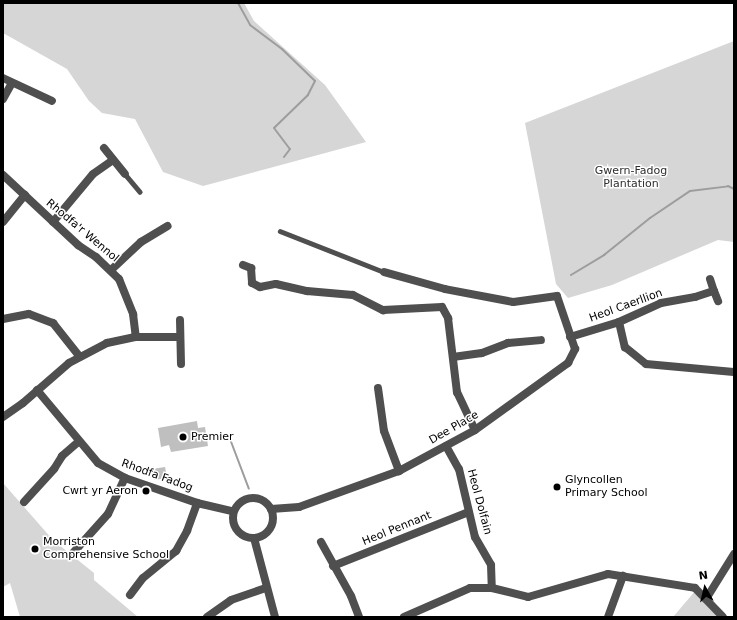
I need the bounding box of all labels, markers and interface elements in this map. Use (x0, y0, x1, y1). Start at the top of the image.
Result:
park label: Gwern-Fadog Plantation (595, 165, 667, 191)
street label: Rhodfa'r Wennol (43, 197, 121, 265)
street label: Heol Caerllion (588, 287, 664, 325)
street label: Dee Place (427, 409, 481, 447)
place label: Premier (191, 430, 234, 444)
marker: Premier (178, 432, 188, 442)
street label: Rhodfa Fadog (119, 457, 195, 495)
street label: Heol Dolfain (464, 468, 494, 536)
place label: Glyncollen Primary School (565, 474, 648, 500)
marker: Glyncollen Primary School (552, 482, 562, 492)
place label: Cwrt yr Aeron (62, 484, 138, 498)
marker: Cwrt yr Aeron (141, 486, 151, 496)
street label: Heol Pennant (361, 509, 433, 549)
place label: Morriston Comprehensive School (43, 536, 169, 562)
marker: Morriston Comprehensive School (30, 544, 40, 554)
north arrow (685, 568, 725, 608)
text: N (698, 569, 709, 583)

